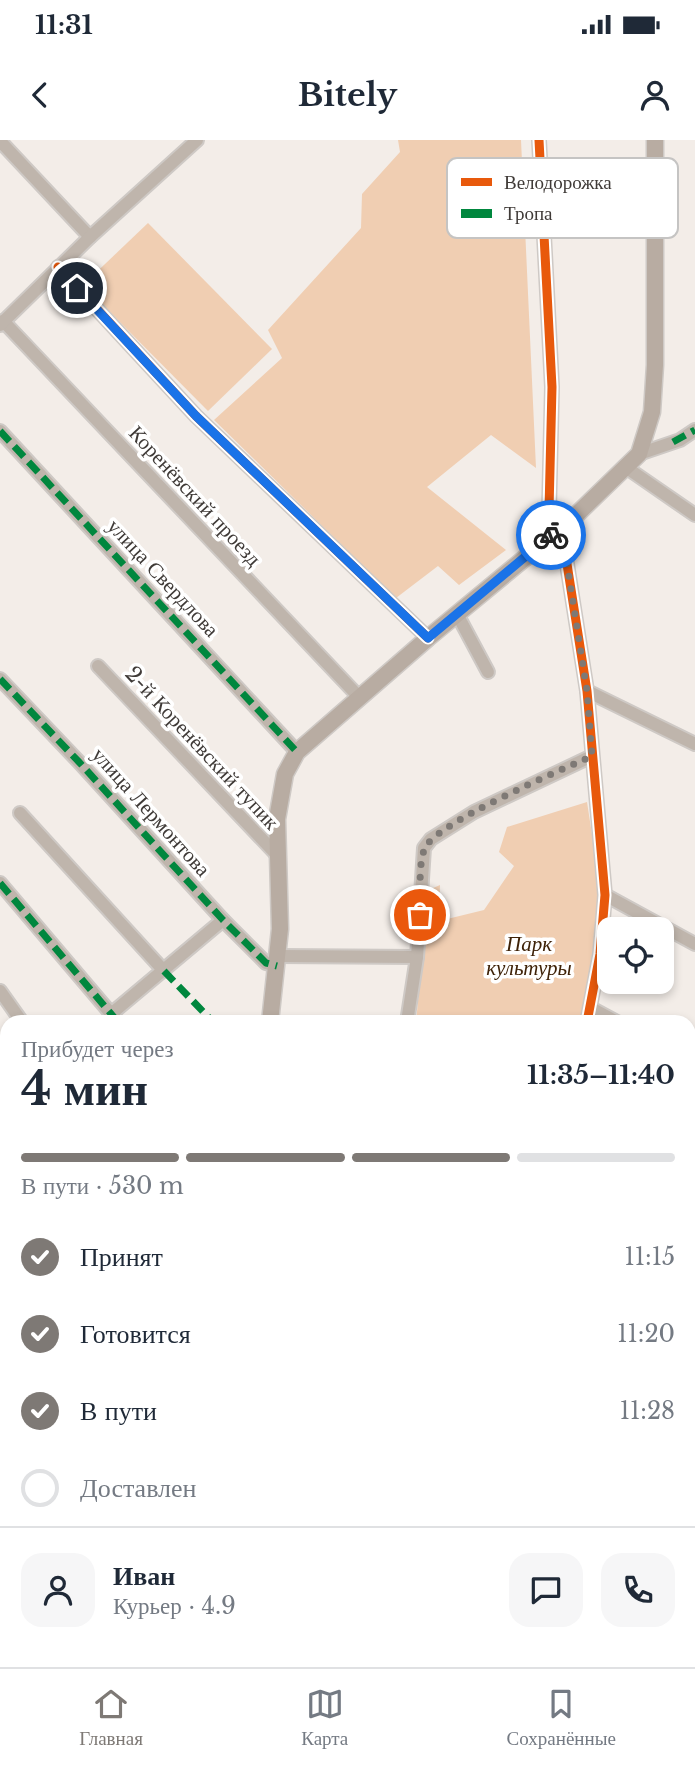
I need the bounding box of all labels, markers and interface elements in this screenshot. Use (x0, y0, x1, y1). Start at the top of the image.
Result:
text: 11:31 (35, 9, 93, 41)
text: Bitely (298, 75, 397, 115)
icon: back (21, 76, 59, 114)
icon: person (636, 76, 674, 114)
legend (447, 158, 678, 238)
text: Велодорожка (504, 171, 612, 194)
text: Тропа (504, 202, 553, 225)
pin (47, 258, 107, 318)
icon: home (58, 269, 96, 307)
street label: Коренёвский проезд (123, 420, 267, 572)
courier (516, 500, 586, 570)
street label: улица Свердлова (102, 514, 225, 643)
icon: bike (532, 516, 570, 554)
street label: 2-й Коренёвский тупик (120, 661, 285, 836)
street label: улица Лермонтова (86, 742, 216, 882)
pin (390, 885, 450, 945)
icon: bag (401, 896, 439, 934)
map controls (597, 917, 674, 994)
button: locate (597, 917, 674, 994)
park label: Парк культуры (486, 931, 572, 981)
text: Прибудет через (21, 1035, 174, 1063)
text: 11:35–11:40 (527, 1059, 675, 1091)
text: 4 мин (21, 1060, 148, 1117)
text: В пути · 530 m (21, 1172, 184, 1200)
icon: check (21, 1238, 59, 1276)
text: Принят (80, 1241, 163, 1273)
text: 11:15 (625, 1243, 675, 1271)
icon: check (21, 1315, 59, 1353)
text: Готовится (80, 1318, 191, 1350)
text: 11:20 (617, 1320, 675, 1348)
icon: check (21, 1392, 59, 1430)
text: В пути (80, 1395, 157, 1427)
text: 11:28 (620, 1397, 675, 1425)
text: Доставлен (80, 1472, 197, 1504)
button: person (21, 1553, 95, 1627)
button: chat (509, 1553, 583, 1627)
button: phone (601, 1553, 675, 1627)
text: Иван (113, 1560, 175, 1592)
text: Курьер · 4.9 (113, 1592, 236, 1620)
tab: Главная (79, 1685, 143, 1750)
tab: Карта (301, 1685, 348, 1750)
tab: Сохранённые (507, 1685, 616, 1750)

